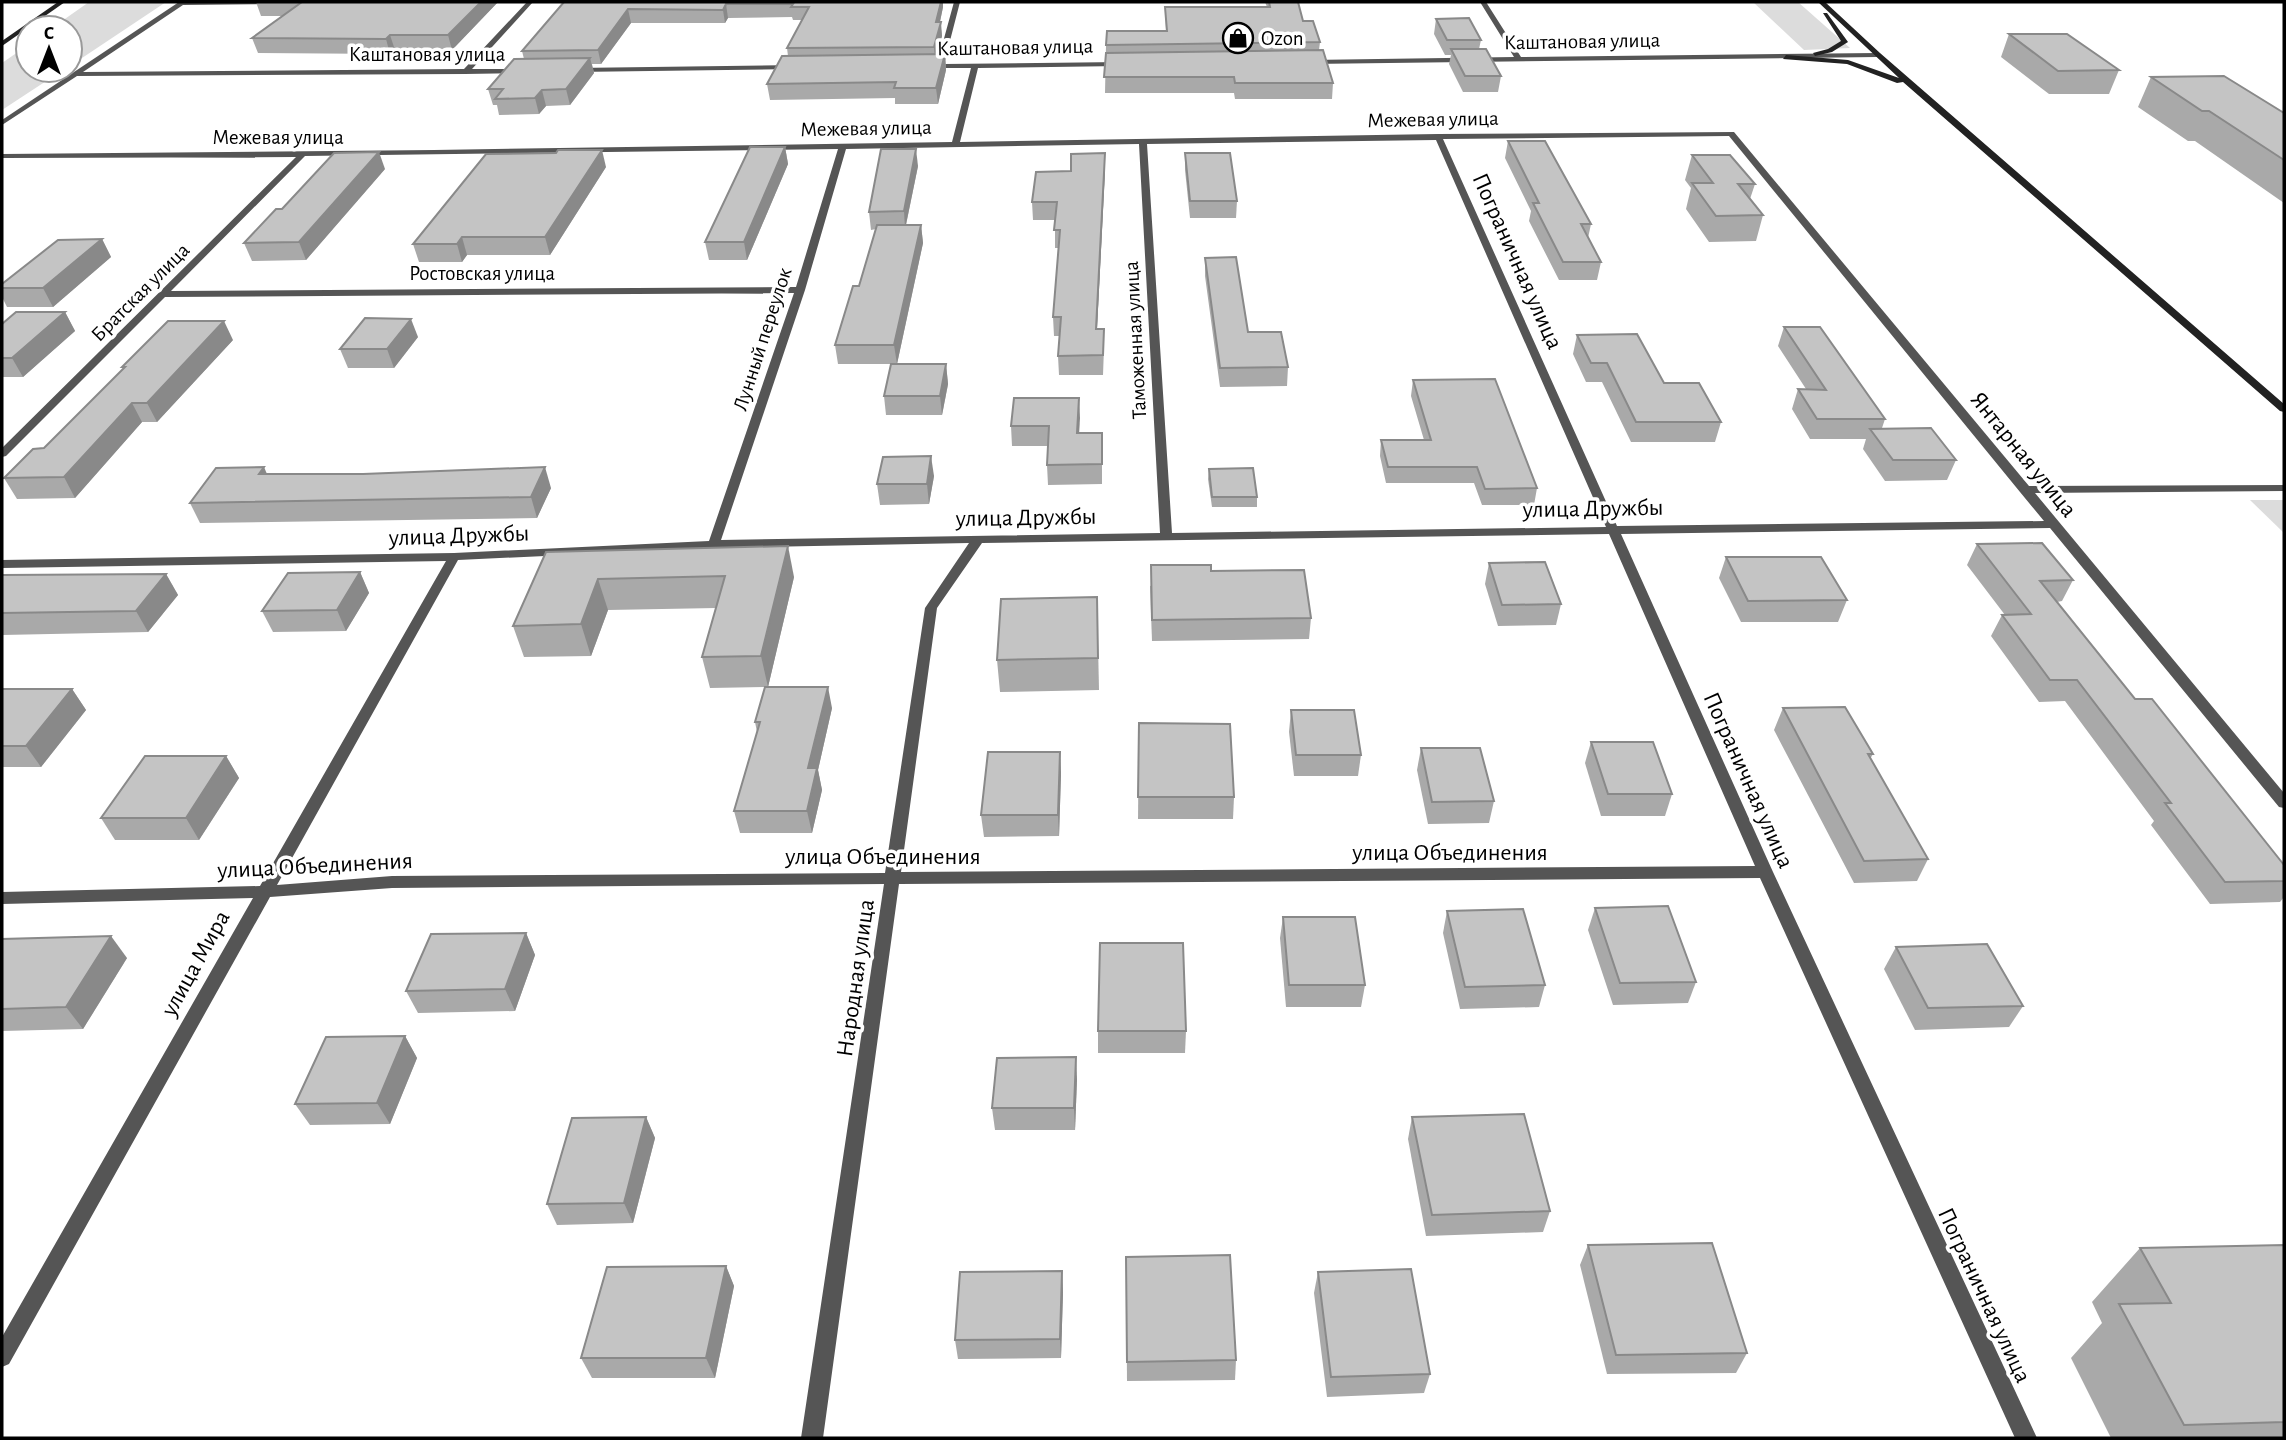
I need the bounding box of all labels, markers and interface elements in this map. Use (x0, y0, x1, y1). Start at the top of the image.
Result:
north arrow (14, 14, 84, 84)
shop icon: Ozon (1221, 21, 1255, 55)
text: С (44, 24, 54, 43)
place label: Ozon (1261, 28, 1304, 49)
street label: Каштановая улица (1504, 30, 1661, 53)
street label: Каштановая улица (937, 36, 1094, 59)
street label: Каштановая улица (349, 44, 506, 65)
street label: Межевая улица (1367, 108, 1499, 131)
street label: Межевая улица (800, 117, 932, 140)
street label: Межевая улица (212, 127, 344, 148)
street label: Пограничная улица (1467, 170, 1567, 353)
street label: Братская улица (87, 239, 194, 346)
street label: Таможенная улица (1121, 260, 1150, 420)
street label: Ростовская улица (409, 263, 556, 284)
street label: Лунный переулок (729, 265, 796, 413)
street label: Янтарная улица (1966, 387, 2081, 522)
street label: улица Дружбы (1521, 496, 1664, 522)
street label: улица Дружбы (954, 505, 1097, 531)
street label: улица Дружбы (387, 522, 530, 550)
street label: Пограничная улица (1698, 689, 1798, 872)
street label: улица Объединения (1351, 841, 1548, 865)
street label: улица Объединения (784, 845, 981, 869)
street label: улица Объединения (216, 849, 413, 883)
street label: Народная улица (833, 898, 879, 1058)
street label: улица Мира (157, 907, 235, 1021)
street label: Пограничная улица (1933, 1204, 2035, 1387)

